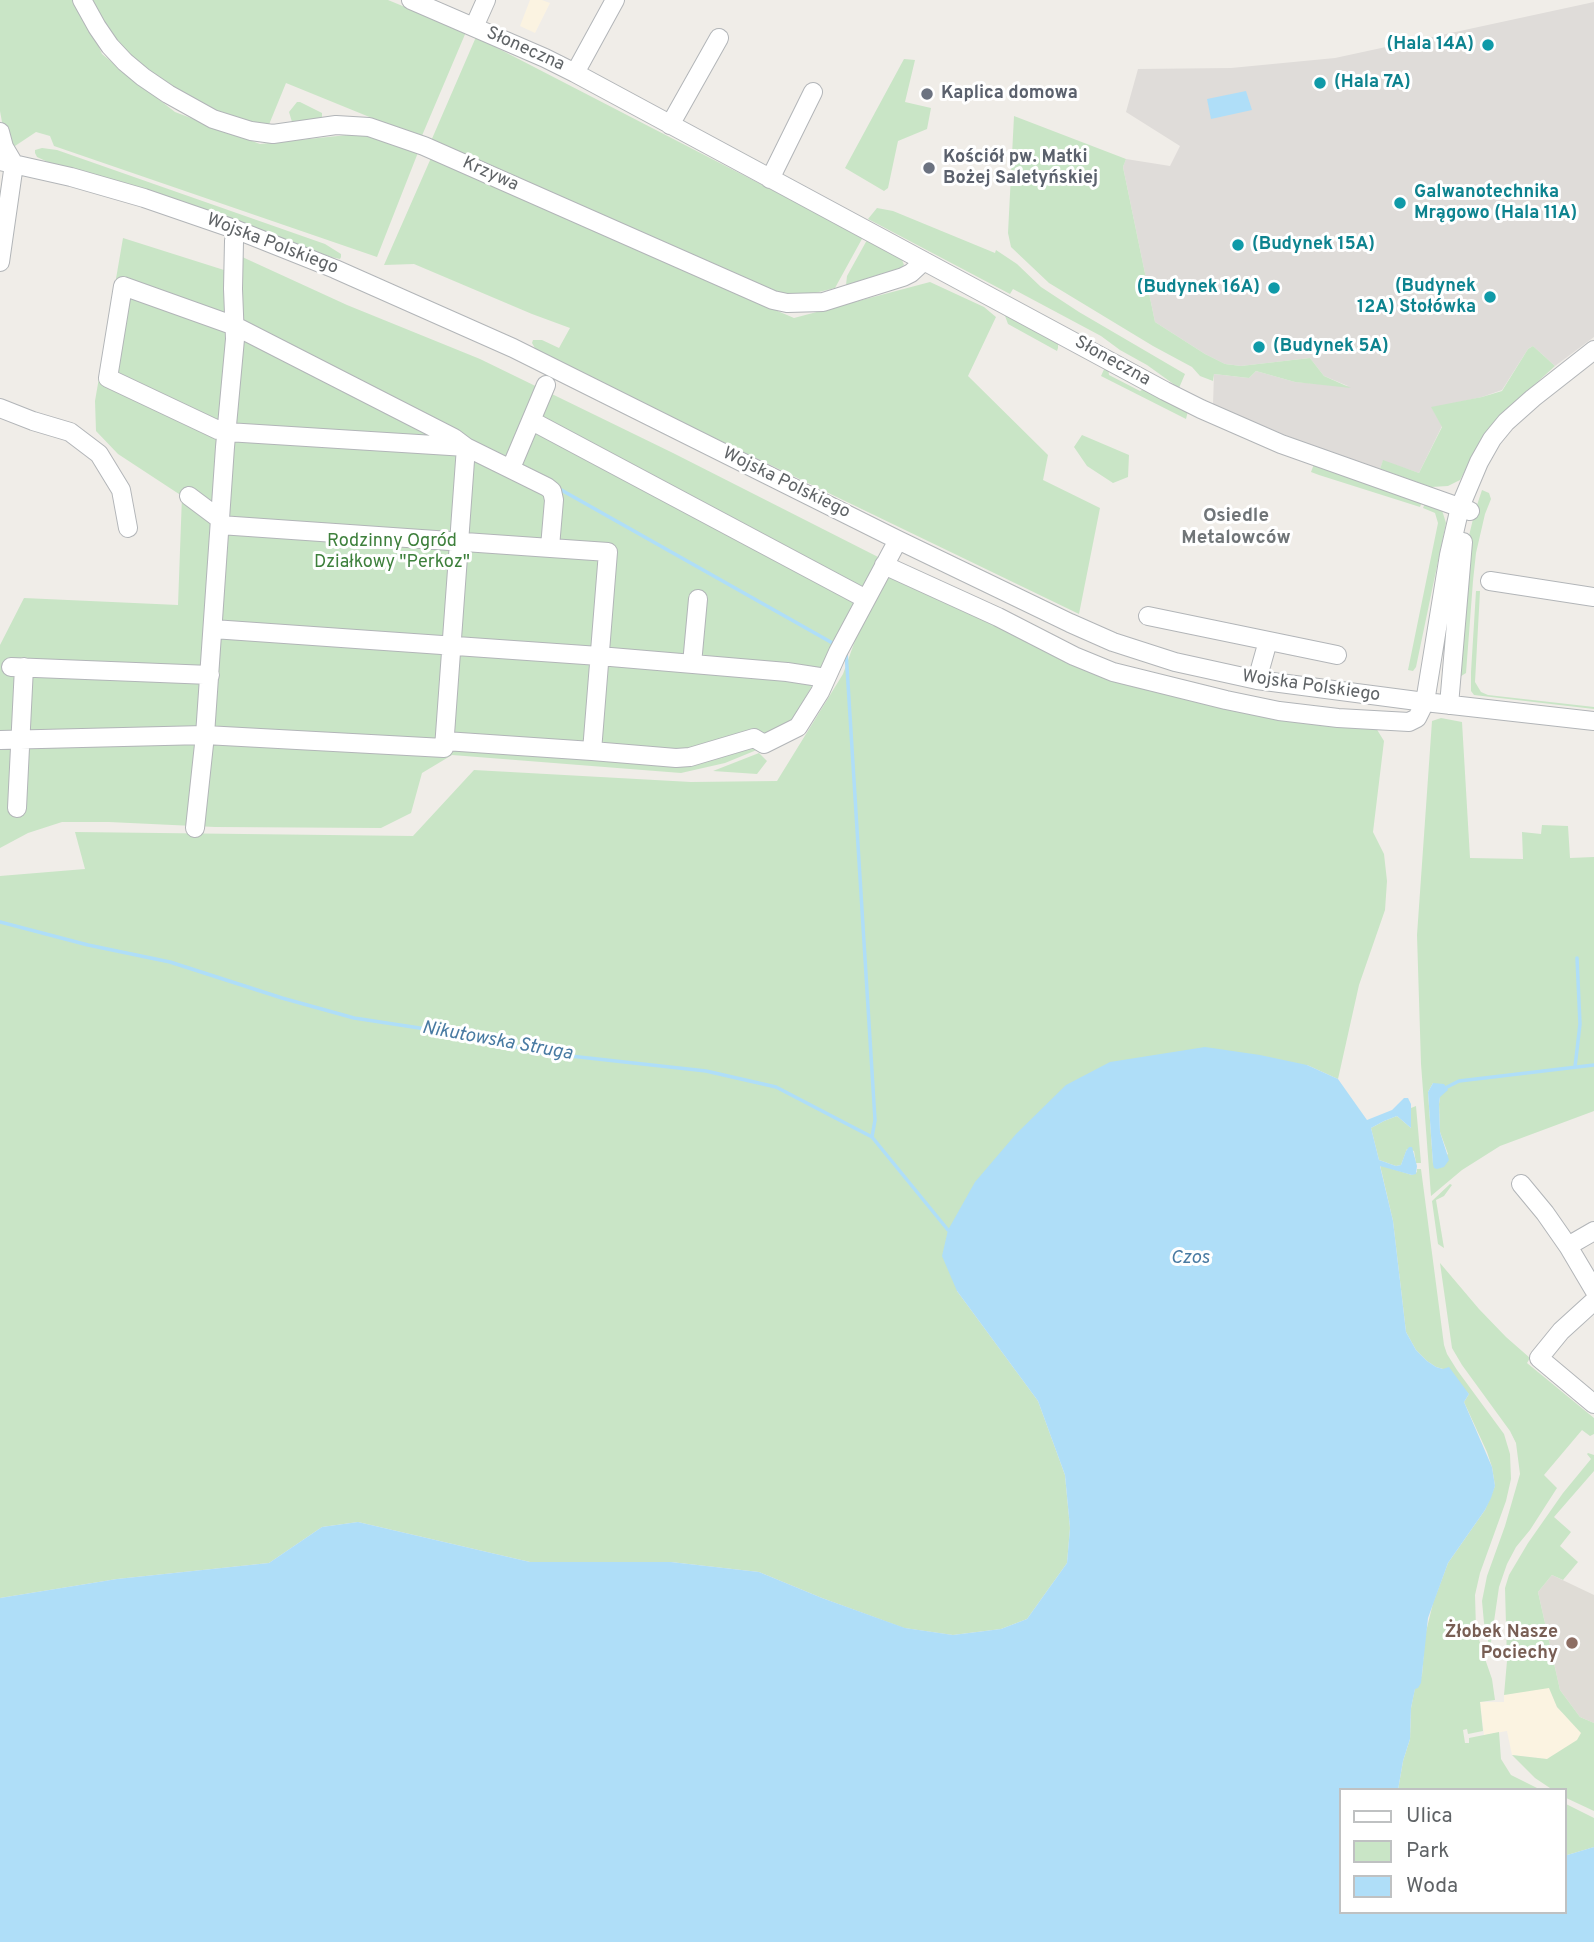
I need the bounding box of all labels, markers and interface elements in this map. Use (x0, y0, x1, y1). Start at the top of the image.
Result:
street label: Słoneczna (482, 23, 568, 77)
place label: (Hala 14A) (1387, 34, 1474, 56)
marker: (Hala 14A) (1480, 37, 1496, 53)
place label: (Hala 7A) (1334, 72, 1411, 94)
marker: (Hala 7A) (1312, 75, 1328, 91)
place label: Kaplica domowa (941, 83, 1078, 105)
marker: Kaplica domowa (919, 86, 935, 102)
place label: Kościół pw. Matki Bożej Saletyńskiej (943, 147, 1098, 190)
street label: Krzywa (459, 153, 521, 197)
marker: Kościół pw. Matki Bożej Saletyńskiej (921, 160, 937, 176)
place label: Galwanotechnika Mrągowo (Hala 11A) (1414, 182, 1577, 224)
marker: Galwanotechnika Mrągowo (Hala 11A) (1392, 195, 1408, 211)
street label: Wojska Polskiego (203, 210, 341, 280)
place label: (Budynek 15A) (1252, 234, 1375, 256)
marker: (Budynek 15A) (1230, 237, 1246, 253)
place label: (Budynek 12A) Stołówka (1357, 276, 1476, 318)
place label: (Budynek 16A) (1137, 277, 1260, 299)
marker: (Budynek 16A) (1266, 280, 1282, 296)
marker: (Budynek 12A) Stołówka (1482, 289, 1498, 305)
street label: Słoneczna (1070, 332, 1154, 392)
place label: (Budynek 5A) (1273, 336, 1389, 358)
marker: (Budynek 5A) (1251, 339, 1267, 355)
street label: Wojska Polskiego (719, 444, 853, 524)
district label: Osiedle Metalowców (1181, 506, 1291, 550)
park label: Rodzinny Ogród Działkowy "Perkoz" (314, 531, 470, 574)
street label: Wojska Polskiego (1240, 667, 1382, 707)
water label: Nikutowska Struga (420, 1018, 574, 1066)
water label: Czos (1171, 1248, 1209, 1270)
place label: Żłobek Nasze Pociechy (1445, 1622, 1558, 1664)
marker: Żłobek Nasze Pociechy (1564, 1635, 1580, 1651)
legend (1338, 1788, 1566, 1914)
text: Ulica (1406, 1803, 1453, 1830)
text: Park (1406, 1838, 1449, 1865)
text: Woda (1406, 1873, 1458, 1900)

